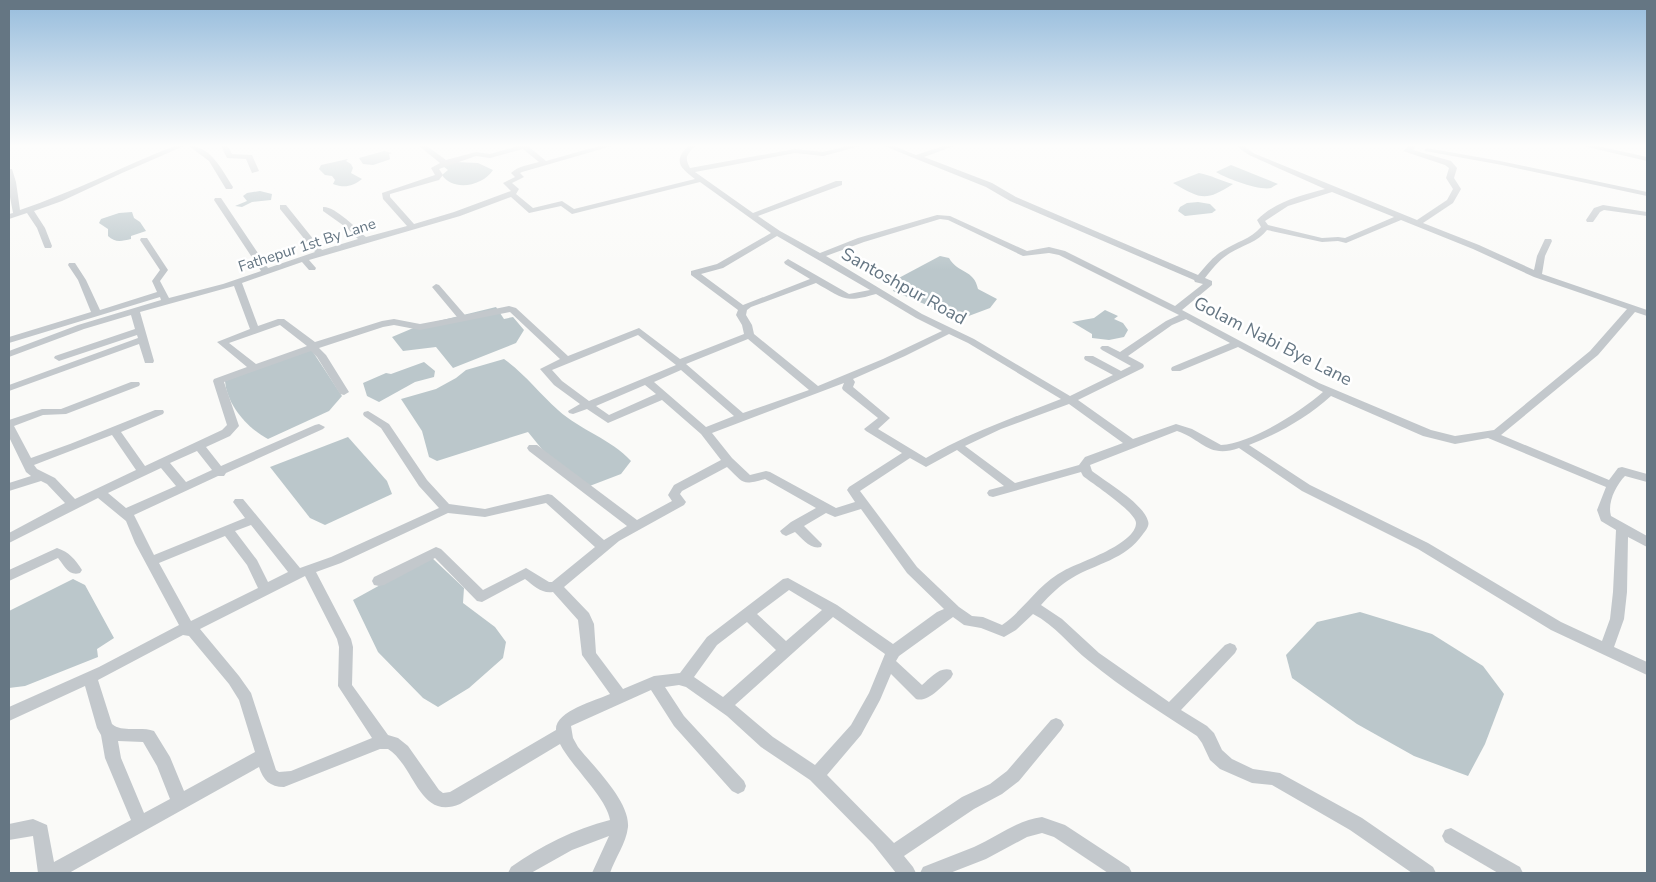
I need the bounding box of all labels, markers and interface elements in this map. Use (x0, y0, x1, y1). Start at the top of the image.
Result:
street label: Fathepur 1st By Lane (236, 213, 378, 277)
street label: Santoshpur Road (837, 242, 971, 330)
street label: Golam Nabi Bye Lane (1190, 291, 1356, 391)

